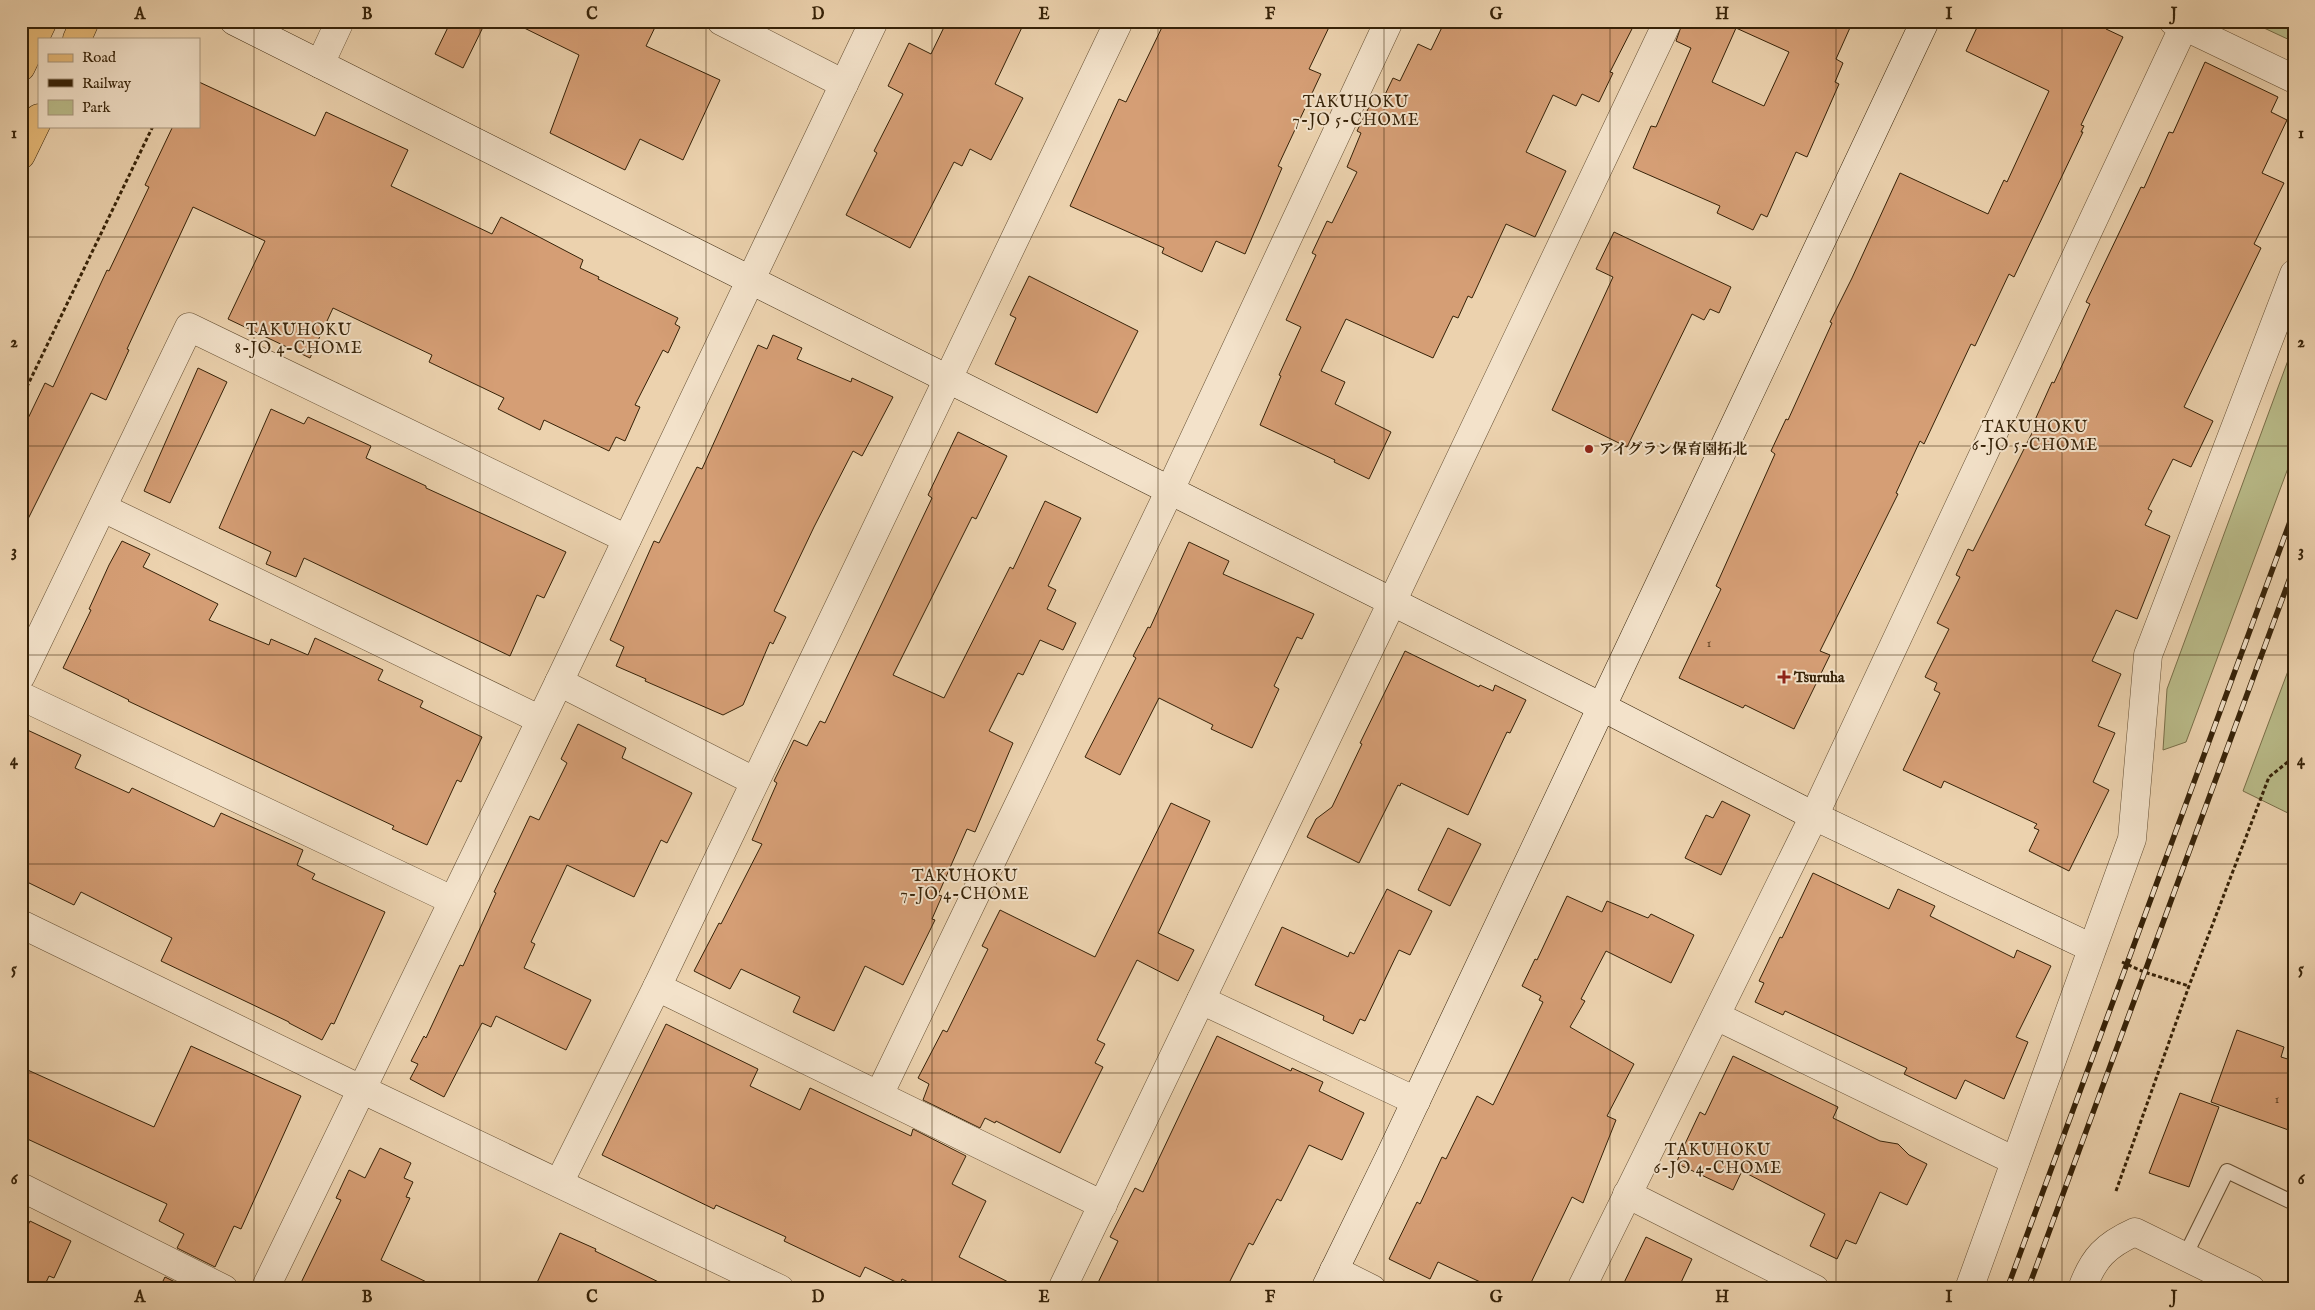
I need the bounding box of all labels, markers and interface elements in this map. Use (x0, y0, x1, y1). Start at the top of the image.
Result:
text: A (134, 5, 147, 25)
text: B (362, 5, 373, 25)
text: C (586, 5, 598, 25)
text: D (812, 5, 825, 25)
text: E (1038, 5, 1050, 25)
text: F (1265, 5, 1276, 25)
text: G (1490, 5, 1503, 25)
text: H (1715, 5, 1729, 25)
text: I (1946, 5, 1953, 25)
text: J (2169, 5, 2178, 25)
legend (38, 38, 200, 128)
text: Road (82, 48, 117, 67)
text: Railway (82, 74, 132, 93)
district label: TAKUHOKU 7-JO 5-CHOME (1292, 93, 1420, 131)
text: Park (82, 98, 112, 117)
text: 1 (11, 124, 17, 144)
text: 1 (2298, 124, 2304, 144)
district label: TAKUHOKU 8-JO 4-CHOME (235, 321, 363, 359)
text: 2 (10, 333, 18, 353)
text: 2 (2297, 333, 2305, 353)
district label: TAKUHOKU 6-JO 5-CHOME (1972, 418, 2098, 456)
place label: アイグラン保育園拓北 (1599, 440, 1747, 459)
marker: アイグラン保育園拓北 (1583, 443, 1595, 455)
text: 3 (11, 542, 17, 562)
text: 3 (2298, 542, 2304, 562)
house number: 1 (1707, 636, 1711, 651)
place label: Tsuruha (1793, 668, 1845, 687)
marker: Tsuruha (1778, 671, 1790, 683)
text: 4 (10, 751, 19, 771)
text: 4 (2297, 751, 2306, 771)
district label: TAKUHOKU 7-JO 4-CHOME (900, 867, 1030, 905)
text: 5 (11, 960, 17, 980)
text: 5 (2298, 960, 2304, 980)
house number: 1 (2275, 1092, 2279, 1107)
district label: TAKUHOKU 6-JO 4-CHOME (1654, 1141, 1782, 1179)
text: 6 (11, 1170, 19, 1190)
text: 6 (2298, 1170, 2306, 1190)
text: A (134, 1288, 147, 1308)
text: B (362, 1288, 373, 1308)
text: C (586, 1288, 598, 1308)
text: D (812, 1288, 825, 1308)
text: E (1038, 1288, 1050, 1308)
text: F (1265, 1288, 1276, 1308)
text: G (1490, 1288, 1503, 1308)
text: H (1715, 1288, 1729, 1308)
text: I (1946, 1288, 1953, 1308)
text: J (2169, 1288, 2178, 1308)

